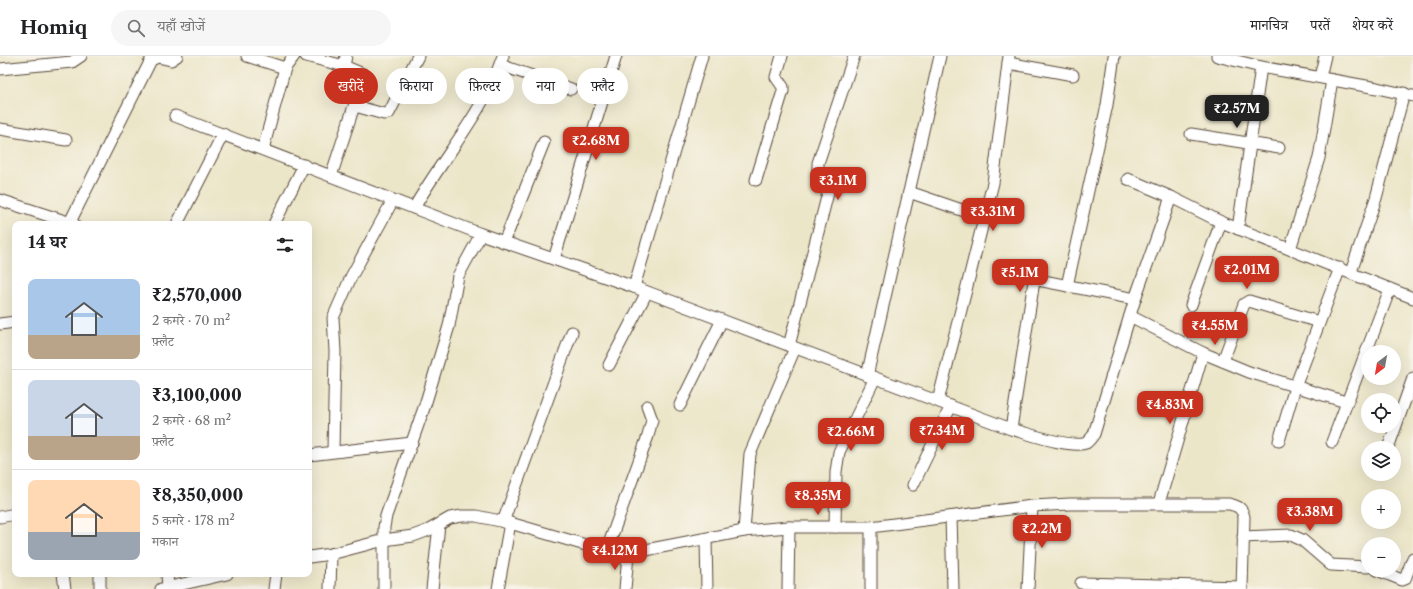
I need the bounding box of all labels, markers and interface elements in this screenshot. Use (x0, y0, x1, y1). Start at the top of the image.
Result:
search box (111, 10, 391, 46)
text: Homiq (20, 16, 87, 39)
text: यहाँ खोजें (157, 16, 205, 35)
text: मानचित्र (1250, 16, 1288, 34)
text: परतें (1310, 16, 1330, 34)
text: शेयर करें (1352, 16, 1393, 34)
icon: search (125, 17, 147, 39)
chip: खरीदें (324, 68, 378, 104)
chip: किराया (386, 68, 447, 104)
chip: फ़िल्टर (455, 68, 514, 104)
chip: नया (522, 68, 569, 104)
chip: फ़्लैट (577, 68, 628, 104)
pin: ₹2.57M (1204, 95, 1270, 129)
text: ₹2.57M (1214, 100, 1260, 116)
pin: ₹2.68M (563, 127, 629, 161)
text: ₹2.68M (572, 132, 620, 148)
pin: ₹3.1M (810, 167, 866, 201)
text: ₹3.1M (819, 172, 857, 188)
pin: ₹3.31M (960, 198, 1026, 232)
text: ₹3.31M (970, 203, 1016, 219)
text: 14 घर (28, 232, 67, 252)
icon: filters (274, 234, 296, 256)
pin: ₹2.01M (1214, 256, 1280, 290)
pin: ₹5.1M (992, 259, 1048, 293)
text: ₹2.01M (1224, 261, 1270, 277)
text: ₹5.1M (1001, 264, 1039, 280)
text: ₹2,570,000 (152, 285, 242, 305)
icon: home (60, 295, 108, 343)
text: 2 कमरे · 70 m² (152, 312, 230, 328)
pin: ₹4.55M (1182, 312, 1248, 346)
text: ₹4.55M (1192, 317, 1238, 333)
text: फ़्लैट (152, 333, 174, 349)
north arrow (1361, 345, 1401, 385)
map controls (1361, 345, 1401, 577)
text: ₹3,100,000 (152, 385, 242, 405)
pin: ₹4.83M (1137, 391, 1203, 425)
button: locate (1361, 393, 1401, 433)
icon: home (60, 396, 108, 444)
text: ₹4.83M (1146, 396, 1194, 412)
text: 2 कमरे · 68 m² (152, 412, 231, 428)
pin: ₹7.34M (909, 417, 975, 451)
pin: ₹2.66M (818, 418, 884, 452)
text: ₹7.34M (919, 422, 965, 438)
text: ₹2.66M (827, 423, 875, 439)
text: फ़्लैट (152, 433, 174, 449)
button: layers (1361, 441, 1401, 481)
pin: ₹8.35M (785, 482, 851, 516)
text: ₹8,350,000 (152, 485, 243, 505)
text: ₹8.35M (794, 487, 842, 503)
button: + (1361, 489, 1401, 529)
icon: home (60, 496, 108, 544)
pin: ₹3.38M (1277, 498, 1343, 532)
text: ₹3.38M (1286, 503, 1334, 519)
text: 5 कमरे · 178 m² (152, 512, 235, 528)
pin: ₹2.2M (1014, 515, 1070, 549)
text: ₹2.2M (1022, 520, 1062, 536)
text: मकान (152, 533, 178, 549)
pin: ₹4.12M (582, 537, 648, 571)
button: − (1361, 537, 1401, 577)
text: ₹4.12M (592, 542, 638, 558)

